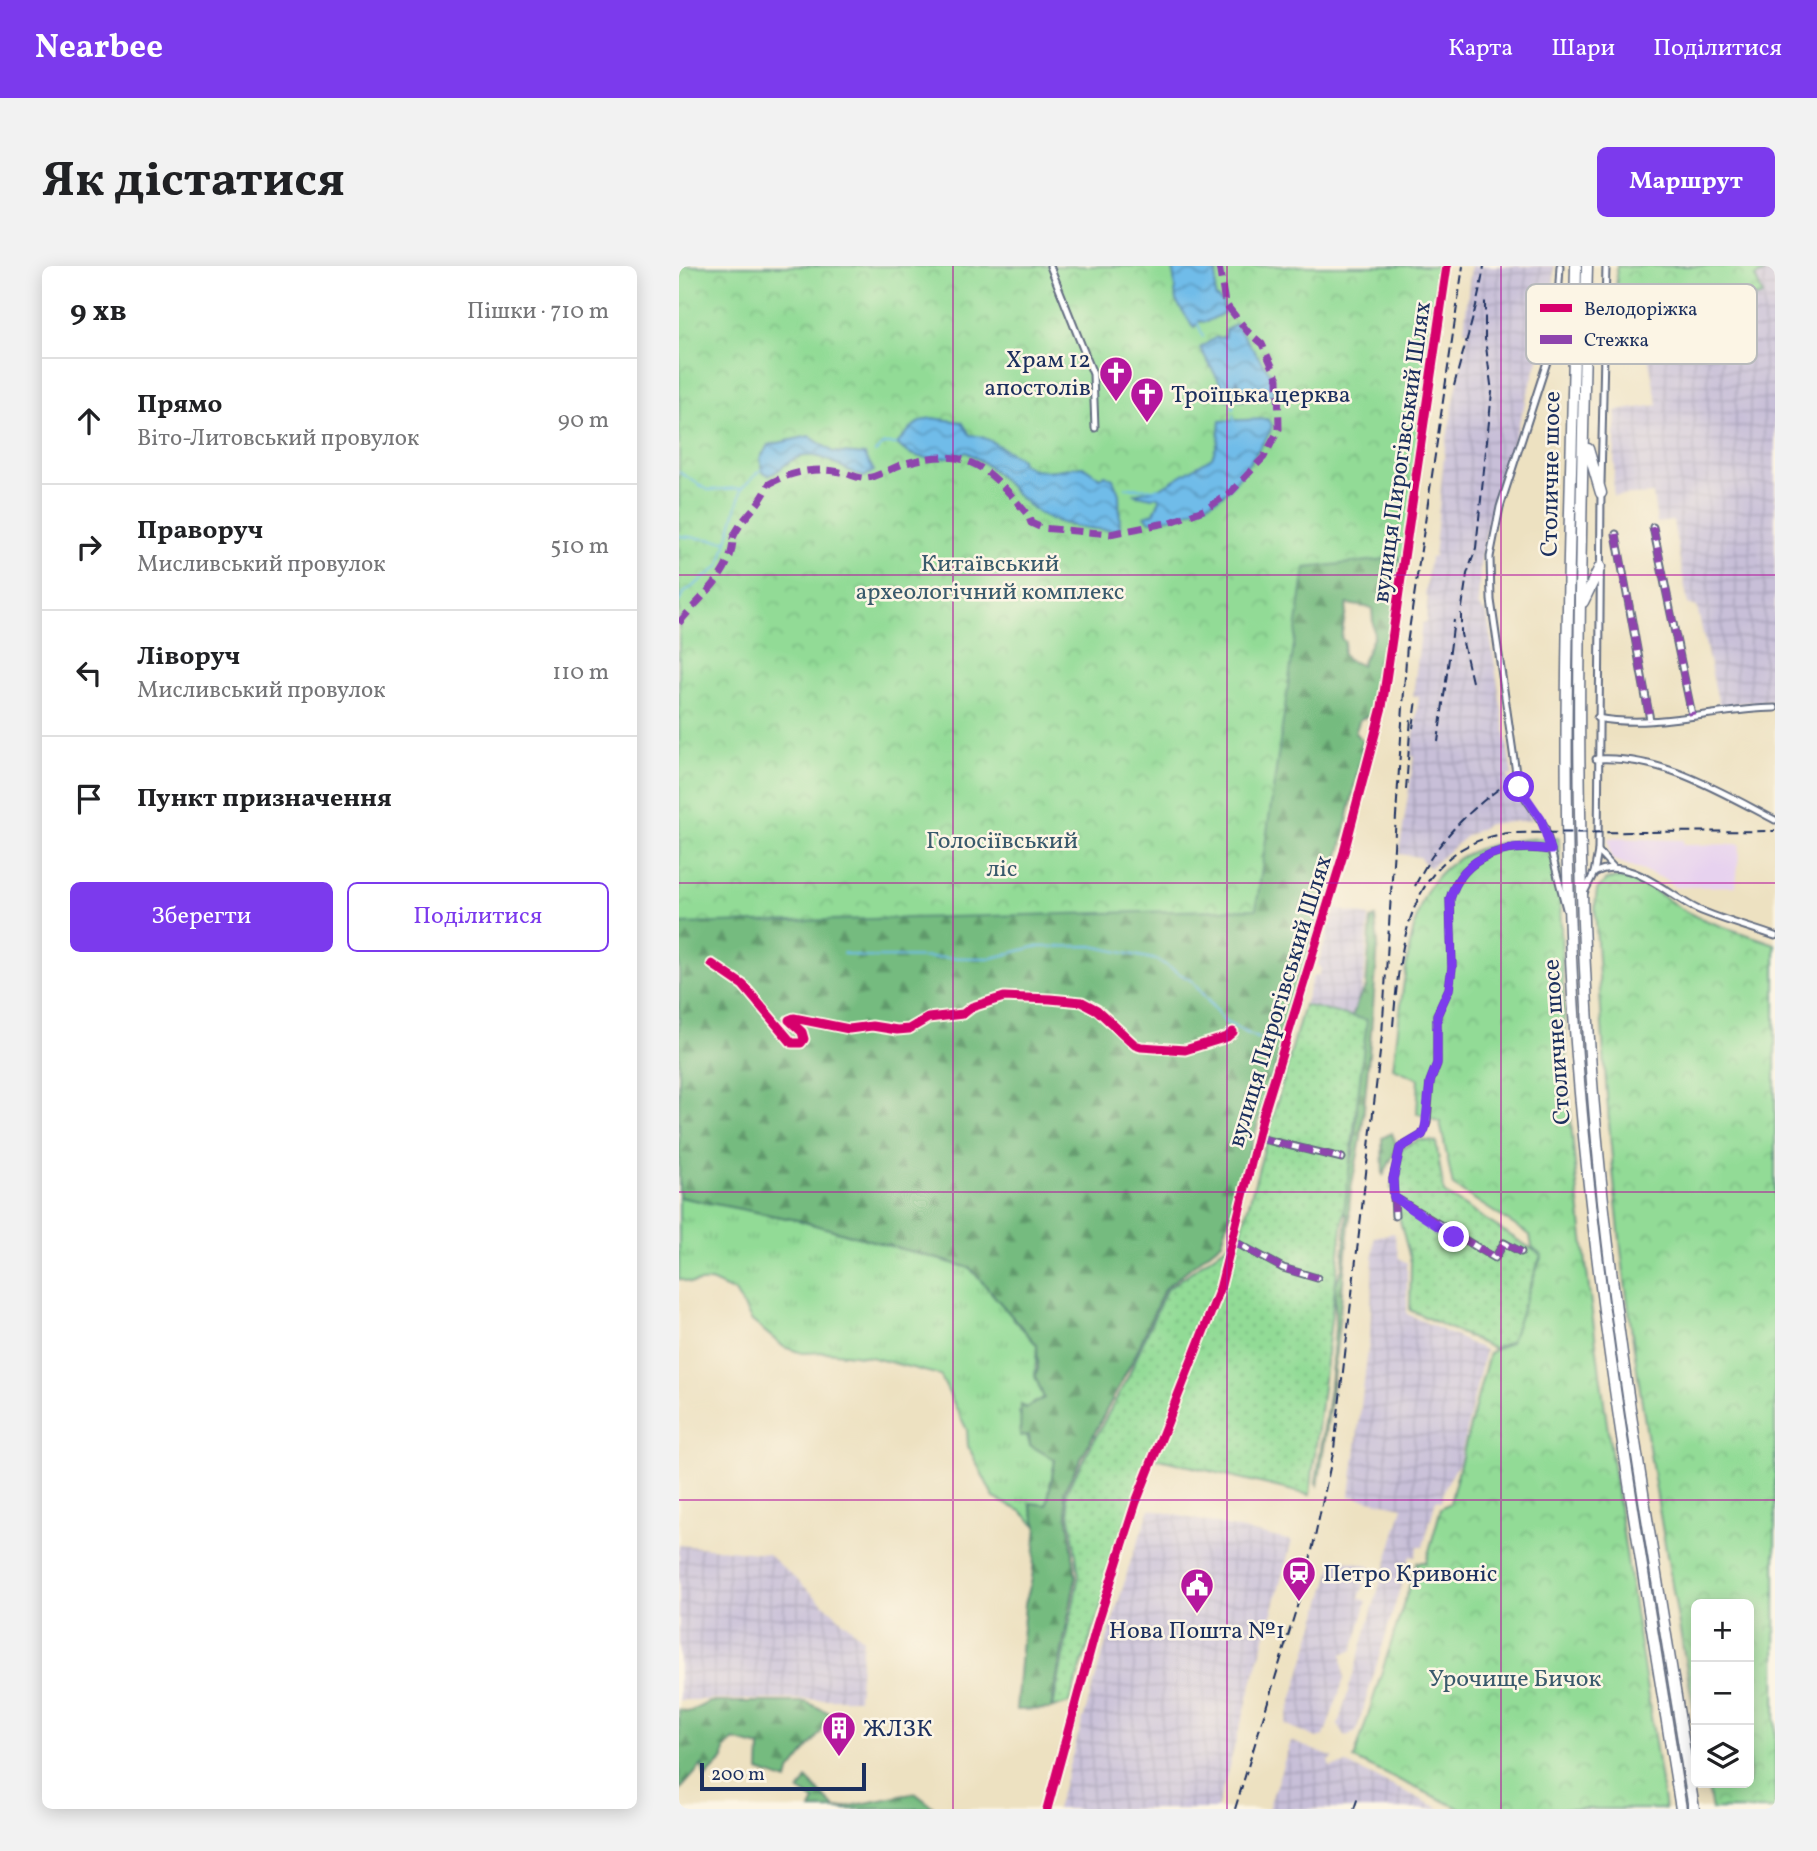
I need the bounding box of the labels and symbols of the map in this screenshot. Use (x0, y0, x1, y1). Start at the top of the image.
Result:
legend (1526, 284, 1757, 364)
text: Велодоріжка (1584, 297, 1698, 323)
street label: вулиця Пирогівський Шлях (1365, 300, 1441, 605)
text: Стежка (1584, 328, 1649, 354)
place label: Храм 12 апостолів (984, 344, 1091, 406)
church icon: Храм 12 апостолів (1097, 354, 1135, 403)
church icon: Троїцька церква (1128, 375, 1166, 424)
place label: Троїцька церква (1171, 379, 1351, 413)
street label: Столичне шосе (1534, 391, 1570, 557)
park label: Китаївський археологічний комплекс (856, 548, 1124, 610)
route start (1503, 771, 1534, 802)
park label: Голосіївський ліс (926, 825, 1078, 887)
street label: вулиця Пирогівський Шлях (1220, 851, 1342, 1152)
street label: Столичне шосе (1535, 958, 1581, 1126)
route end (1438, 1221, 1469, 1252)
station icon: Петро Кривоніс (1280, 1554, 1318, 1603)
place label: Петро Кривоніс (1323, 1558, 1498, 1592)
public building icon: Нова Пошта №1 (1178, 1566, 1216, 1615)
place label: Нова Пошта №1 (1109, 1615, 1285, 1649)
park label: Урочище Бичок (1429, 1663, 1602, 1697)
building icon: ЖЛЗК (820, 1709, 858, 1758)
place label: ЖЛЗК (863, 1713, 933, 1747)
scale bar (700, 1760, 866, 1792)

